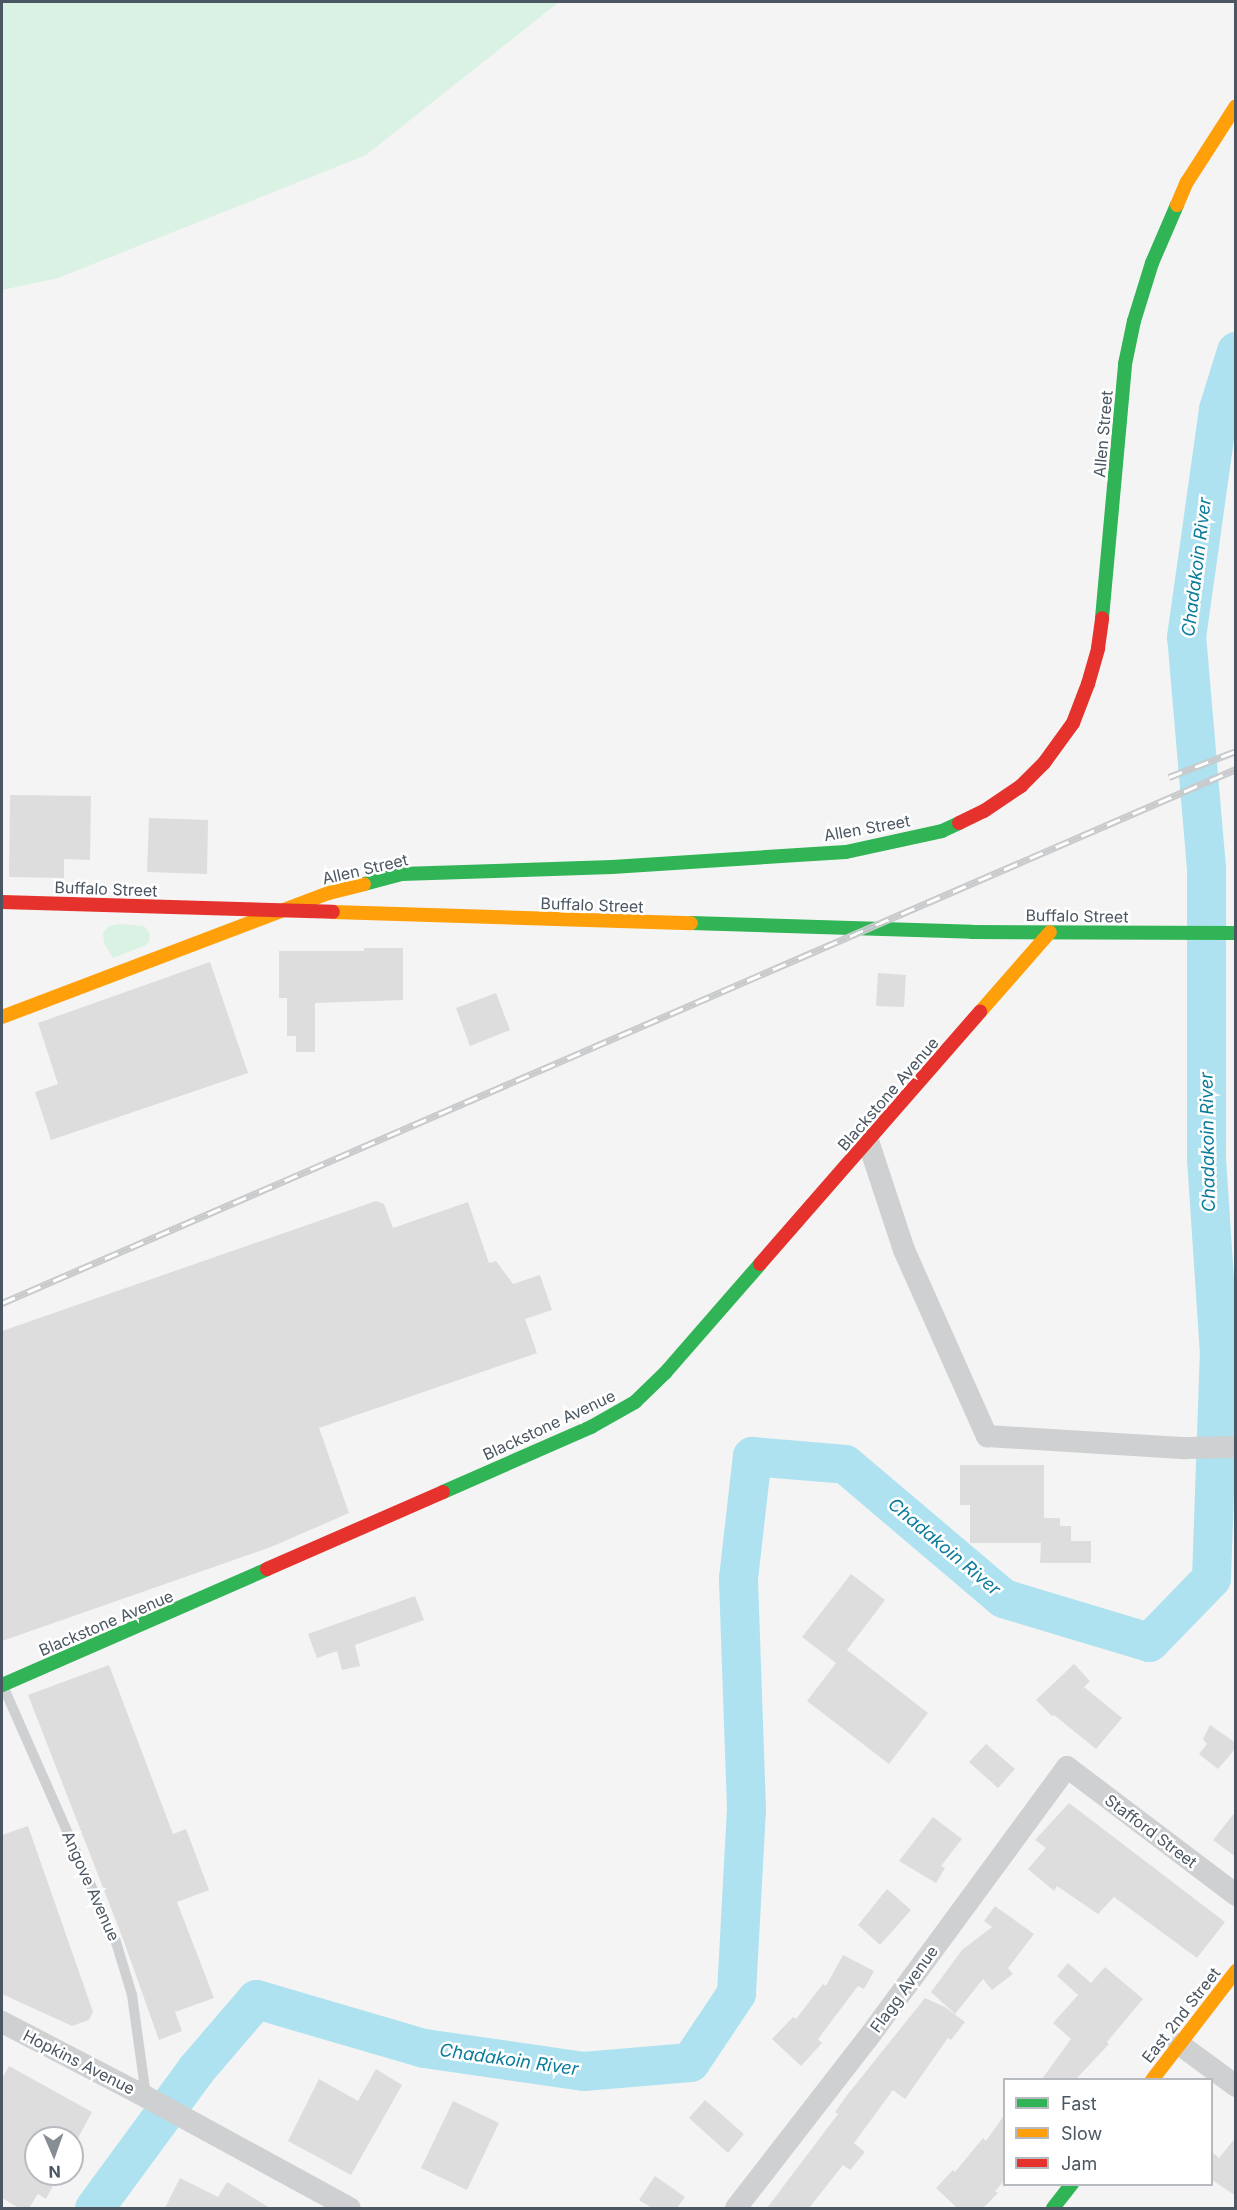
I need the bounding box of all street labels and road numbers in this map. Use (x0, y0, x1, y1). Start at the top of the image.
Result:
street label: Allen Street (1090, 390, 1116, 478)
street label: Allen Street (822, 811, 912, 845)
street label: Allen Street (320, 850, 410, 888)
street label: Buffalo Street (54, 878, 158, 900)
street label: Buffalo Street (540, 894, 644, 916)
street label: Buffalo Street (1025, 906, 1129, 926)
street label: Blackstone Avenue (834, 1033, 942, 1155)
street label: Blackstone Avenue (480, 1386, 618, 1464)
street label: Blackstone Avenue (36, 1586, 176, 1660)
street label: Stafford Street (1101, 1790, 1201, 1872)
street label: Angove Avenue (58, 1828, 124, 1944)
street label: Flagg Avenue (866, 1942, 942, 2036)
street label: East 2nd Street (1138, 1964, 1224, 2066)
street label: Hopkins Avenue (20, 2026, 138, 2098)

